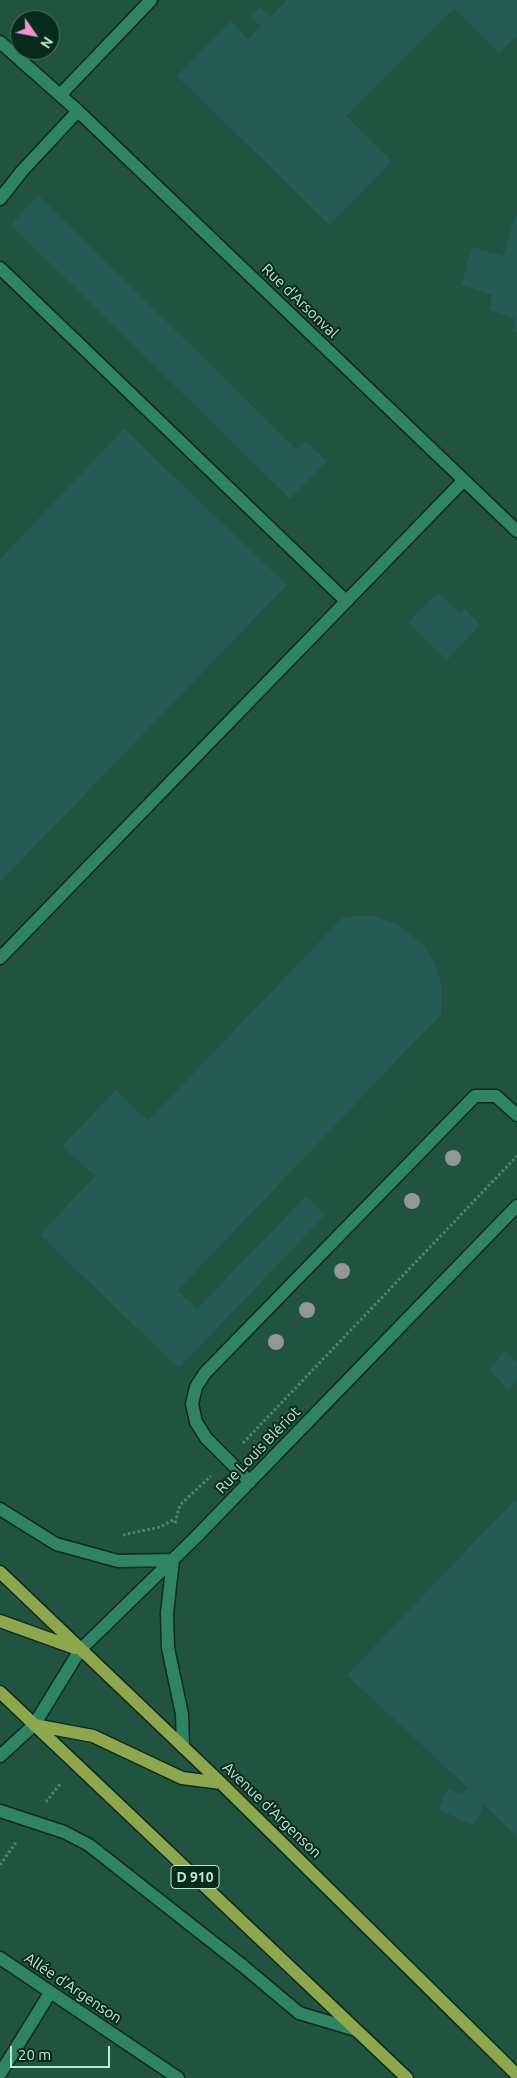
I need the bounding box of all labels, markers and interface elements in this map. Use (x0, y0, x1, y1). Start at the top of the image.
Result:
north arrow (10, 10, 60, 60)
text: N (37, 34, 56, 51)
street label: Rue d'Arsonval (258, 260, 342, 342)
street label: Rue Louis Blériot (212, 1403, 304, 1497)
street label: Avenue d'Argenson (219, 1758, 325, 1862)
road number: D 910 (171, 1865, 219, 1888)
street label: Allée d’Argenson (21, 1949, 125, 2027)
scale bar (12, 2036, 112, 2068)
text: 20 m (18, 2046, 51, 2063)

